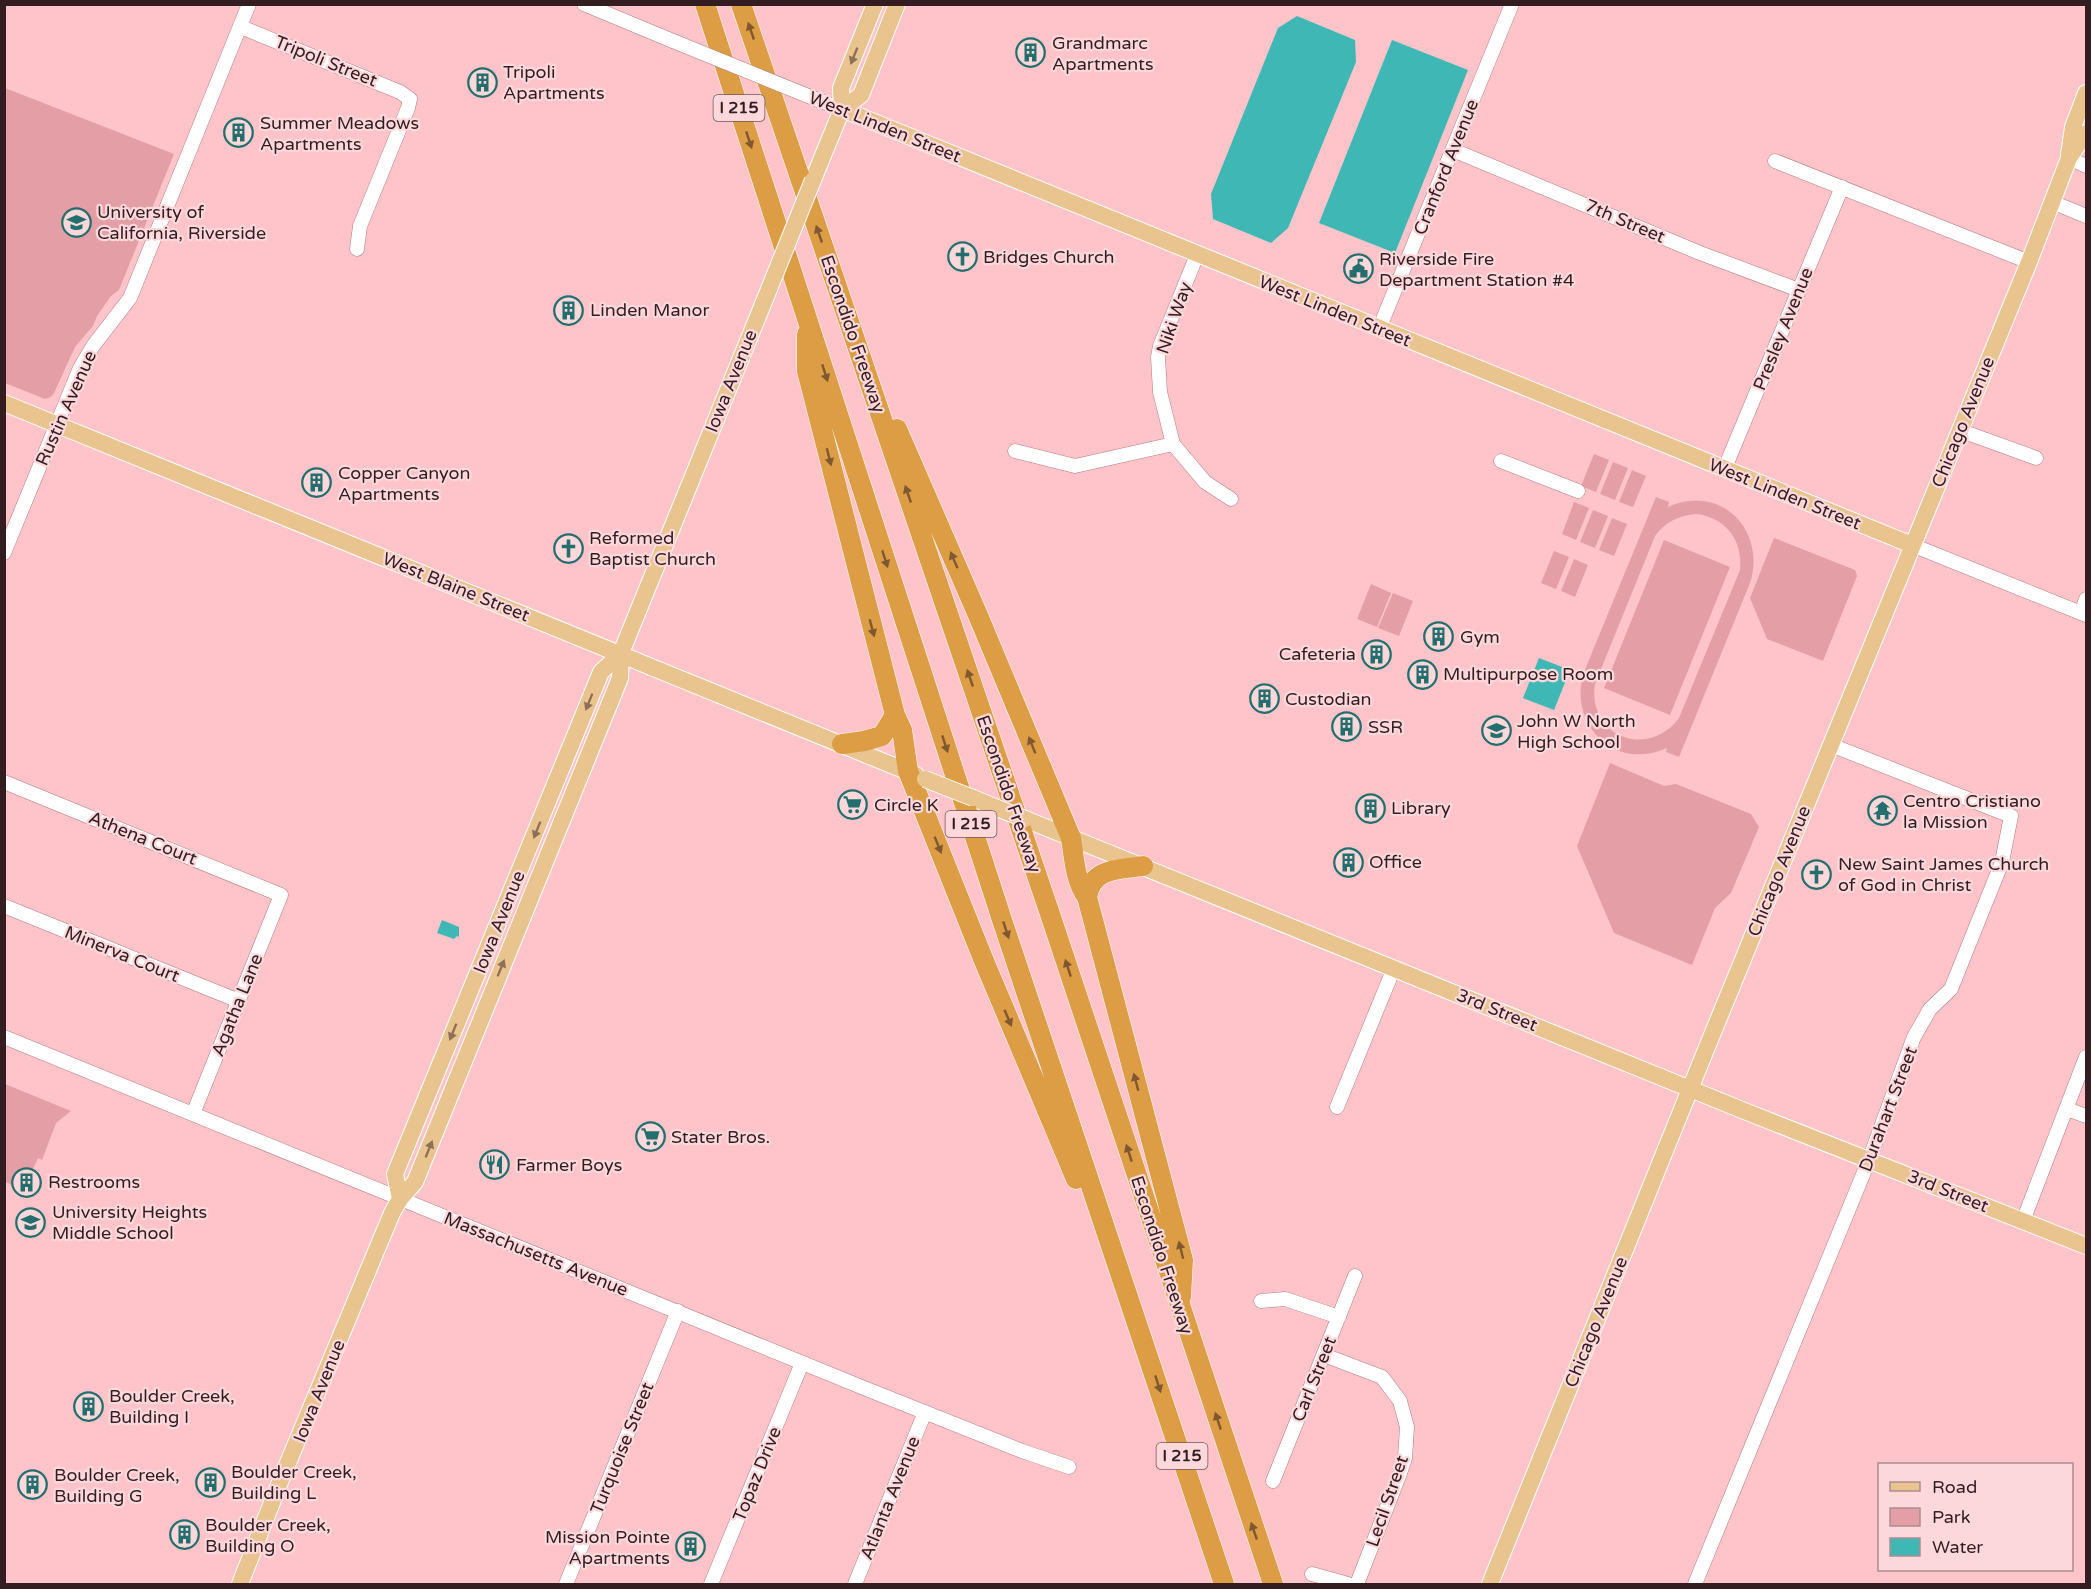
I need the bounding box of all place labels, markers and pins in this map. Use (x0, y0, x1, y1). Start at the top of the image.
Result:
place label: Grandmarc Apartments (1052, 32, 1154, 75)
building icon: Grandmarc Apartments (1015, 37, 1047, 69)
place label: Tripoli Apartments (503, 61, 605, 104)
building icon: Tripoli Apartments (466, 66, 498, 98)
place label: Summer Meadows Apartments (260, 112, 419, 155)
building icon: Summer Meadows Apartments (223, 117, 255, 149)
place label: University of California, Riverside (97, 201, 266, 244)
school or university icon: University of California, Riverside (60, 206, 92, 238)
church icon: Bridges Church (946, 241, 978, 273)
place label: Bridges Church (983, 246, 1115, 268)
place label: Riverside Fire Department Station #4 (1379, 248, 1574, 291)
public building icon: Riverside Fire Department Station #4 (1342, 253, 1374, 285)
building icon: Linden Manor (553, 294, 585, 326)
place label: Linden Manor (590, 299, 709, 321)
place label: Copper Canyon Apartments (338, 462, 471, 505)
building icon: Copper Canyon Apartments (301, 467, 333, 499)
place label: Reformed Baptist Church (589, 527, 716, 570)
church icon: Reformed Baptist Church (552, 532, 584, 564)
building icon: Gym (1423, 621, 1455, 653)
place label: Gym (1460, 626, 1500, 648)
building icon: Cafeteria (1361, 638, 1393, 670)
place label: Cafeteria (1279, 643, 1356, 665)
building icon: Multipurpose Room (1406, 658, 1438, 690)
place label: Multipurpose Room (1443, 663, 1613, 685)
building icon: Custodian (1248, 683, 1280, 715)
place label: Custodian (1285, 688, 1371, 710)
place label: John W North High School (1517, 710, 1636, 753)
building icon: SSR (1331, 711, 1363, 743)
school or university icon: John W North High School (1480, 715, 1512, 747)
place label: SSR (1368, 716, 1403, 738)
supermarket icon: Circle K (837, 789, 869, 821)
place label: Centro Cristiano la Mission (1903, 790, 2041, 833)
building icon: Library (1354, 792, 1386, 824)
place label: Circle K (874, 794, 939, 816)
temple icon: Centro Cristiano la Mission (1866, 795, 1898, 827)
place label: Library (1391, 797, 1451, 819)
building icon: Office (1332, 846, 1364, 878)
place label: Office (1369, 851, 1422, 873)
place label: New Saint James Church of God in Christ (1838, 853, 2049, 896)
church icon: New Saint James Church of God in Christ (1801, 858, 1833, 890)
supermarket icon: Stater Bros. (634, 1121, 666, 1153)
place label: Stater Bros. (671, 1126, 770, 1148)
restaurant icon: Farmer Boys (479, 1149, 511, 1181)
place label: Farmer Boys (516, 1154, 622, 1176)
building icon: Restrooms (11, 1166, 43, 1198)
place label: Restrooms (48, 1171, 140, 1193)
place label: University Heights Middle School (52, 1201, 207, 1244)
school or university icon: University Heights Middle School (15, 1206, 47, 1238)
place label: Boulder Creek, Building I (109, 1385, 235, 1428)
building icon: Boulder Creek, Building I (72, 1390, 104, 1422)
place label: Boulder Creek, Building L (231, 1461, 357, 1504)
place label: Boulder Creek, Building G (54, 1464, 180, 1507)
building icon: Boulder Creek, Building L (194, 1466, 226, 1498)
building icon: Boulder Creek, Building G (17, 1469, 49, 1501)
place label: Boulder Creek, Building O (205, 1514, 331, 1557)
building icon: Boulder Creek, Building O (168, 1519, 200, 1551)
place label: Mission Pointe Apartments (545, 1526, 670, 1569)
building icon: Mission Pointe Apartments (675, 1531, 707, 1563)

